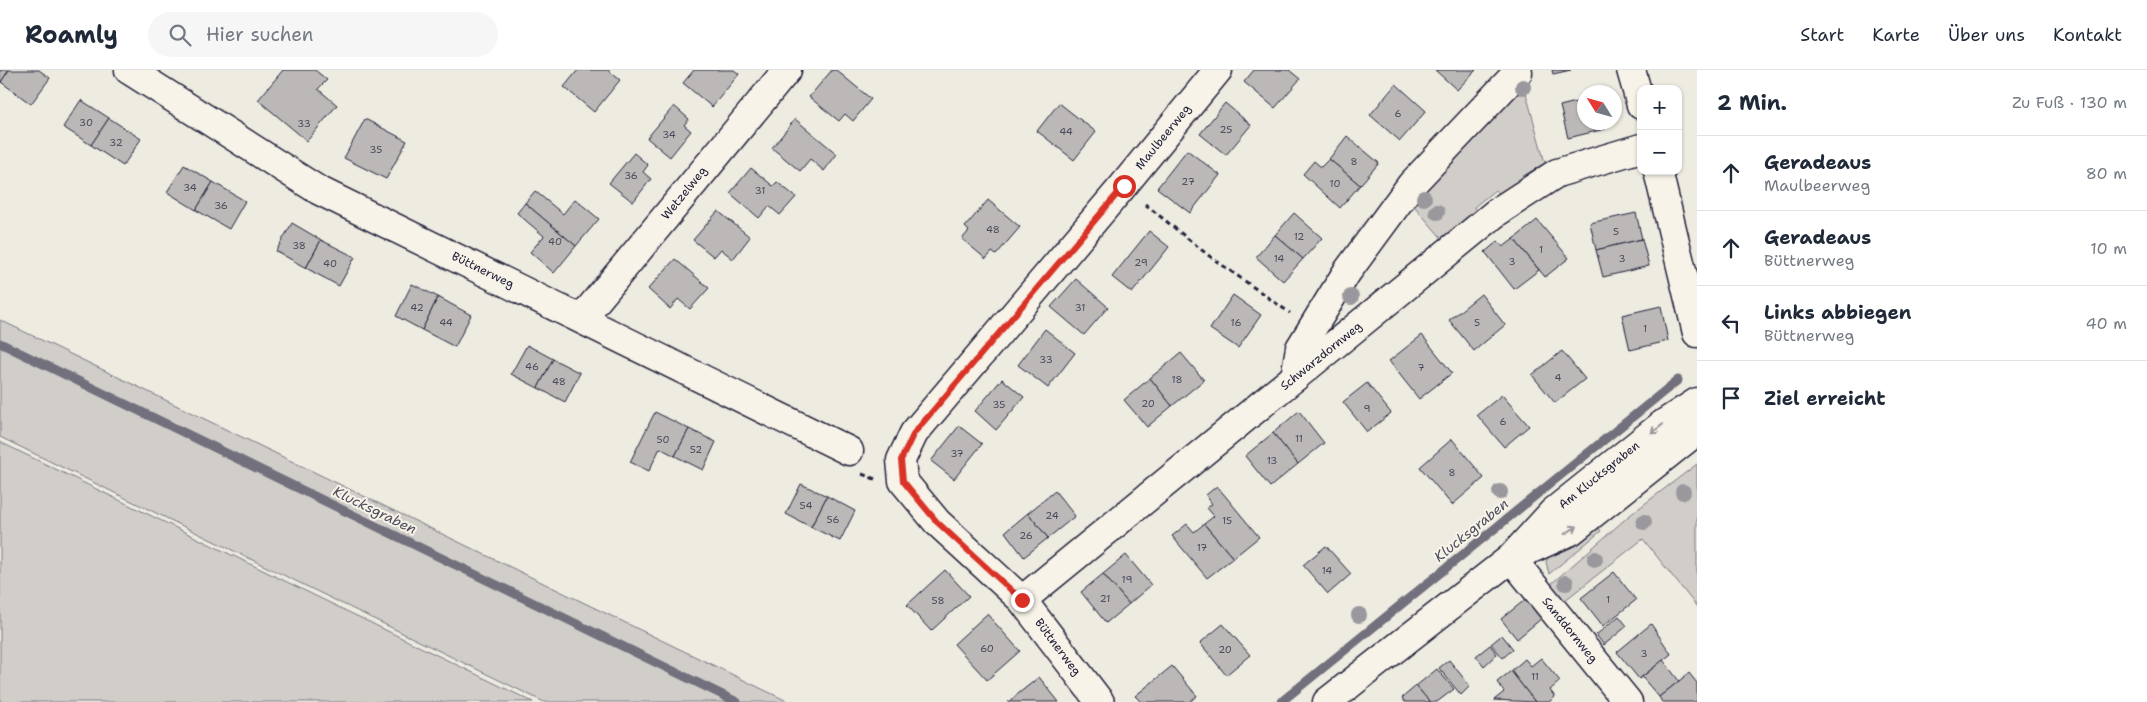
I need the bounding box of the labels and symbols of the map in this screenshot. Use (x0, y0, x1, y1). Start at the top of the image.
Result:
north arrow (1577, 85, 1622, 130)
street label: Maulbeerweg (1132, 101, 1194, 173)
house number: 6 (1395, 107, 1402, 120)
house number: 30 (79, 116, 93, 129)
house number: 33 (297, 117, 311, 130)
house number: 25 (1220, 123, 1232, 136)
house number: 44 (1059, 125, 1073, 138)
house number: 34 (662, 128, 676, 141)
house number: 32 (109, 136, 123, 149)
house number: 35 (370, 143, 382, 156)
house number: 8 (1351, 155, 1358, 168)
street label: Wetzelweg (658, 163, 710, 223)
house number: 36 (624, 169, 638, 182)
route start (1113, 175, 1136, 198)
house number: 27 (1181, 175, 1195, 188)
house number: 10 (1330, 177, 1340, 190)
house number: 34 (183, 181, 197, 194)
house number: 31 (755, 184, 765, 197)
house number: 36 (214, 199, 228, 212)
house number: 48 (986, 223, 1000, 236)
house number: 5 (1613, 225, 1619, 238)
house number: 12 (1294, 230, 1304, 243)
house number: 40 (548, 235, 562, 248)
house number: 38 (292, 239, 306, 252)
house number: 1 (1539, 243, 1543, 256)
street label: Büttnerweg (449, 248, 517, 292)
house number: 14 (1274, 252, 1284, 265)
house number: 3 (1619, 252, 1626, 265)
house number: 3 (1509, 255, 1516, 268)
house number: 29 (1134, 256, 1148, 269)
house number: 40 (323, 257, 337, 270)
house number: 42 (410, 301, 424, 314)
house number: 31 (1075, 301, 1085, 314)
house number: 44 (439, 316, 453, 329)
house number: 16 (1231, 316, 1241, 329)
house number: 5 (1474, 316, 1480, 329)
street label: Schwarzdornweg (1277, 318, 1365, 394)
house number: 1 (1643, 322, 1647, 335)
house number: 33 (1039, 353, 1053, 366)
house number: 46 (525, 360, 539, 373)
house number: 7 (1418, 361, 1425, 374)
house number: 4 (1555, 371, 1562, 384)
house number: 18 (1171, 373, 1183, 386)
house number: 48 (552, 375, 566, 388)
house number: 20 (1141, 397, 1155, 410)
house number: 35 (993, 398, 1005, 411)
house number: 9 (1364, 402, 1371, 415)
house number: 6 (1500, 415, 1507, 428)
one-way arrow (1650, 423, 1663, 434)
house number: 11 (1295, 432, 1303, 445)
house number: 50 (656, 433, 670, 446)
street label: Am Klucksgraben (1555, 437, 1643, 513)
house number: 52 (690, 443, 702, 456)
house number: 37 (950, 447, 964, 460)
house number: 13 (1267, 454, 1277, 467)
house number: 8 (1449, 466, 1456, 479)
water label: Klucksgraben (330, 482, 420, 538)
water label: Klucksgraben (1430, 494, 1512, 566)
house number: 54 (800, 499, 812, 512)
house number: 24 (1045, 509, 1059, 522)
house number: 56 (827, 513, 839, 526)
house number: 15 (1222, 514, 1232, 527)
one-way arrow (1563, 524, 1577, 534)
house number: 26 (1019, 529, 1033, 542)
house number: 17 (1197, 541, 1207, 554)
house number: 14 (1322, 564, 1332, 577)
house number: 19 (1122, 573, 1132, 586)
route end (1011, 589, 1034, 612)
house number: 21 (1100, 592, 1110, 605)
house number: 1 (1606, 593, 1610, 606)
house number: 58 (932, 594, 944, 607)
street label: Sanddornweg (1539, 594, 1601, 666)
street label: Büttnerweg (1031, 615, 1085, 679)
house number: 60 (980, 642, 994, 655)
house number: 20 (1218, 643, 1232, 656)
house number: 3 (1641, 647, 1648, 660)
house number: 11 (1531, 670, 1539, 683)

